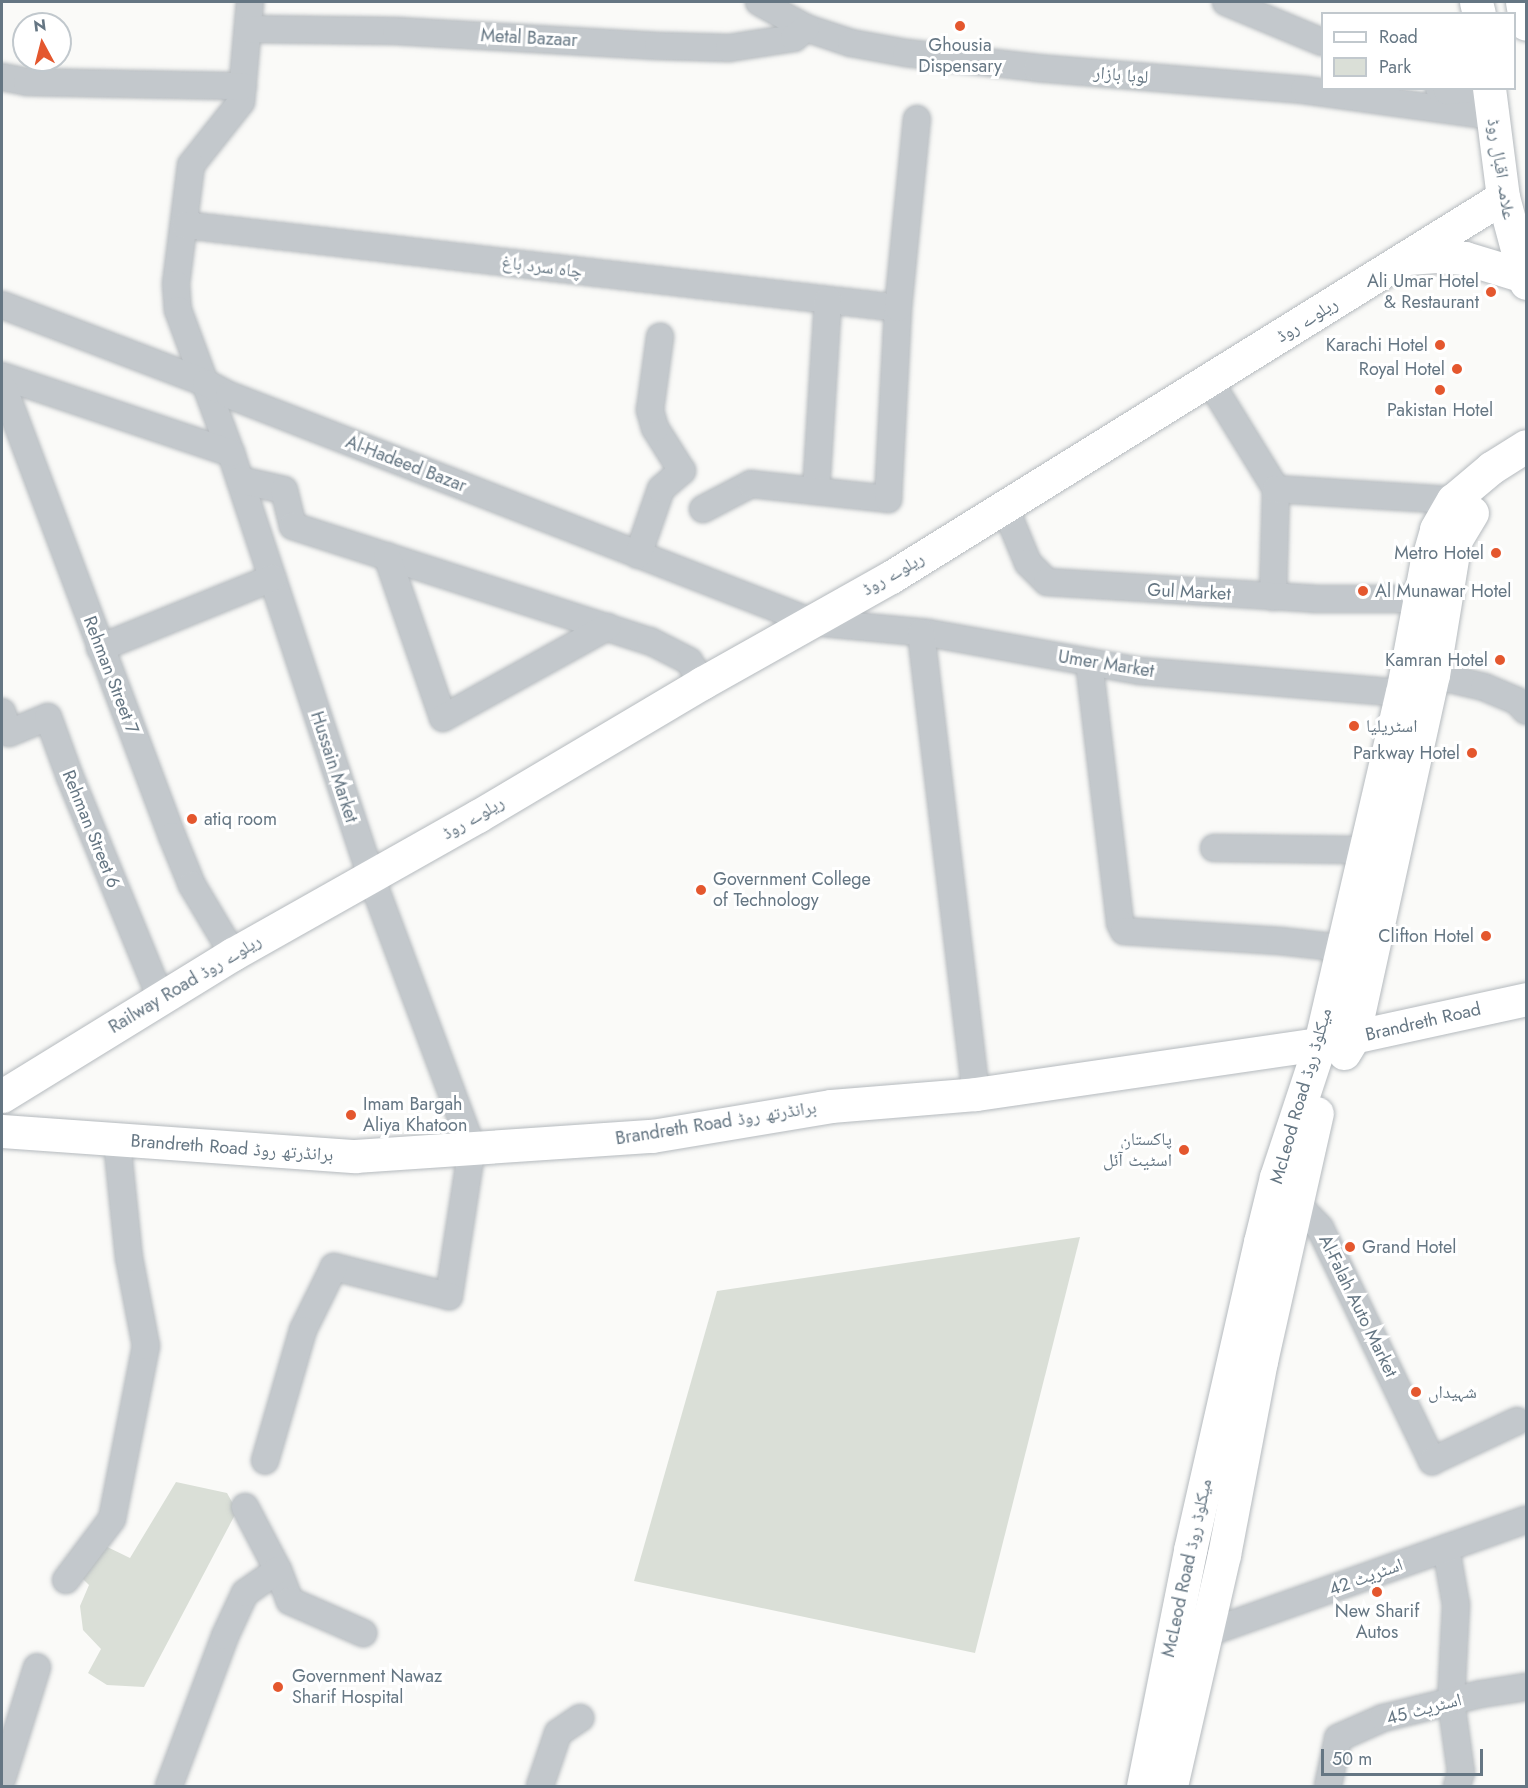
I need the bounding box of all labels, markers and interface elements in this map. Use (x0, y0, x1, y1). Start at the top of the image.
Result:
north arrow (12, 12, 72, 72)
legend (1321, 12, 1516, 90)
text: N (32, 13, 48, 38)
marker: Ghousia Dispensary (953, 19, 967, 33)
text: Road (1379, 24, 1418, 50)
street label: Metal Bazaar (480, 25, 578, 51)
place label: Ghousia Dispensary (918, 35, 1002, 78)
text: Park (1379, 54, 1411, 80)
street label: لوہا بازار (1093, 62, 1149, 88)
street label: علامہ اقبال روڈ (1482, 117, 1520, 221)
street label: چاہ سرد باغ (500, 251, 584, 283)
place label: Ali Umar Hotel & Restaurant (1367, 271, 1479, 314)
marker: Ali Umar Hotel & Restaurant (1484, 285, 1498, 299)
street label: ریلوے روڈ (1272, 293, 1342, 347)
place label: Karachi Hotel (1326, 334, 1428, 356)
marker: Karachi Hotel (1433, 338, 1447, 352)
place label: Royal Hotel (1359, 358, 1445, 380)
marker: Royal Hotel (1450, 362, 1464, 376)
marker: Pakistan Hotel (1433, 383, 1447, 397)
place label: Pakistan Hotel (1387, 399, 1493, 421)
street label: Al-Hadeed Bazar (343, 431, 469, 497)
place label: Metro Hotel (1394, 542, 1484, 564)
marker: Metro Hotel (1489, 546, 1503, 560)
street label: ریلوے روڈ (858, 548, 928, 600)
street label: Gul Market (1147, 579, 1231, 605)
place label: Al Munawar Hotel (1375, 580, 1511, 602)
marker: Al Munawar Hotel (1356, 584, 1370, 598)
street label: Rehman Street 7 (79, 613, 143, 737)
street label: Umer Market (1057, 646, 1155, 682)
place label: Kamran Hotel (1385, 649, 1488, 671)
marker: Kamran Hotel (1493, 653, 1507, 667)
street label: Hussain Market (306, 709, 362, 825)
place label: اسٹریلیا (1366, 715, 1417, 737)
marker: اسٹریلیا (1347, 719, 1361, 733)
place label: Parkway Hotel (1353, 742, 1460, 764)
marker: Parkway Hotel (1465, 746, 1479, 760)
street label: Rehman Street 6 (58, 767, 124, 891)
street label: ریلوے روڈ (438, 792, 508, 844)
place label: atiq room (204, 808, 277, 830)
marker: atiq room (185, 812, 199, 826)
place label: Government College of Technology (713, 869, 871, 912)
marker: Government College of Technology (694, 883, 708, 897)
place label: Clifton Hotel (1378, 925, 1474, 947)
marker: Clifton Hotel (1479, 929, 1493, 943)
street label: Railway Road ریلوے روڈ (105, 930, 265, 1038)
street label: Brandreth Road (1363, 998, 1483, 1046)
street label: McLeod Road میکلوڈ روڈ (1266, 1006, 1336, 1186)
place label: Imam Bargah Aliya Khatoon (363, 1094, 467, 1136)
street label: Brandreth Road برانڈرتھ روڈ (614, 1096, 818, 1150)
marker: Imam Bargah Aliya Khatoon (344, 1108, 358, 1122)
place label: پاکستان اسٹیٹ آئل (1103, 1129, 1172, 1172)
street label: Brandreth Road برانڈرتھ روڈ (130, 1130, 334, 1166)
marker: پاکستان اسٹیٹ آئل (1177, 1143, 1191, 1157)
street label: Al-Falah Auto Market (1314, 1231, 1402, 1381)
place label: Grand Hotel (1362, 1236, 1456, 1258)
marker: Grand Hotel (1343, 1240, 1357, 1254)
place label: شہیداں (1428, 1381, 1477, 1403)
marker: شہیداں (1409, 1385, 1423, 1399)
street label: McLeod Road میکلوڈ روڈ (1158, 1477, 1216, 1659)
street label: اسٹریٹ 42 (1326, 1554, 1406, 1600)
marker: New Sharif Autos (1370, 1585, 1384, 1599)
place label: New Sharif Autos (1335, 1601, 1419, 1644)
place label: Government Nawaz Sharif Hospital (292, 1666, 442, 1708)
marker: Government Nawaz Sharif Hospital (269, 1678, 287, 1696)
street label: اسٹریٹ 45 (1384, 1689, 1464, 1729)
scale bar (1324, 1737, 1486, 1775)
text: 50 m (1332, 1746, 1372, 1772)

